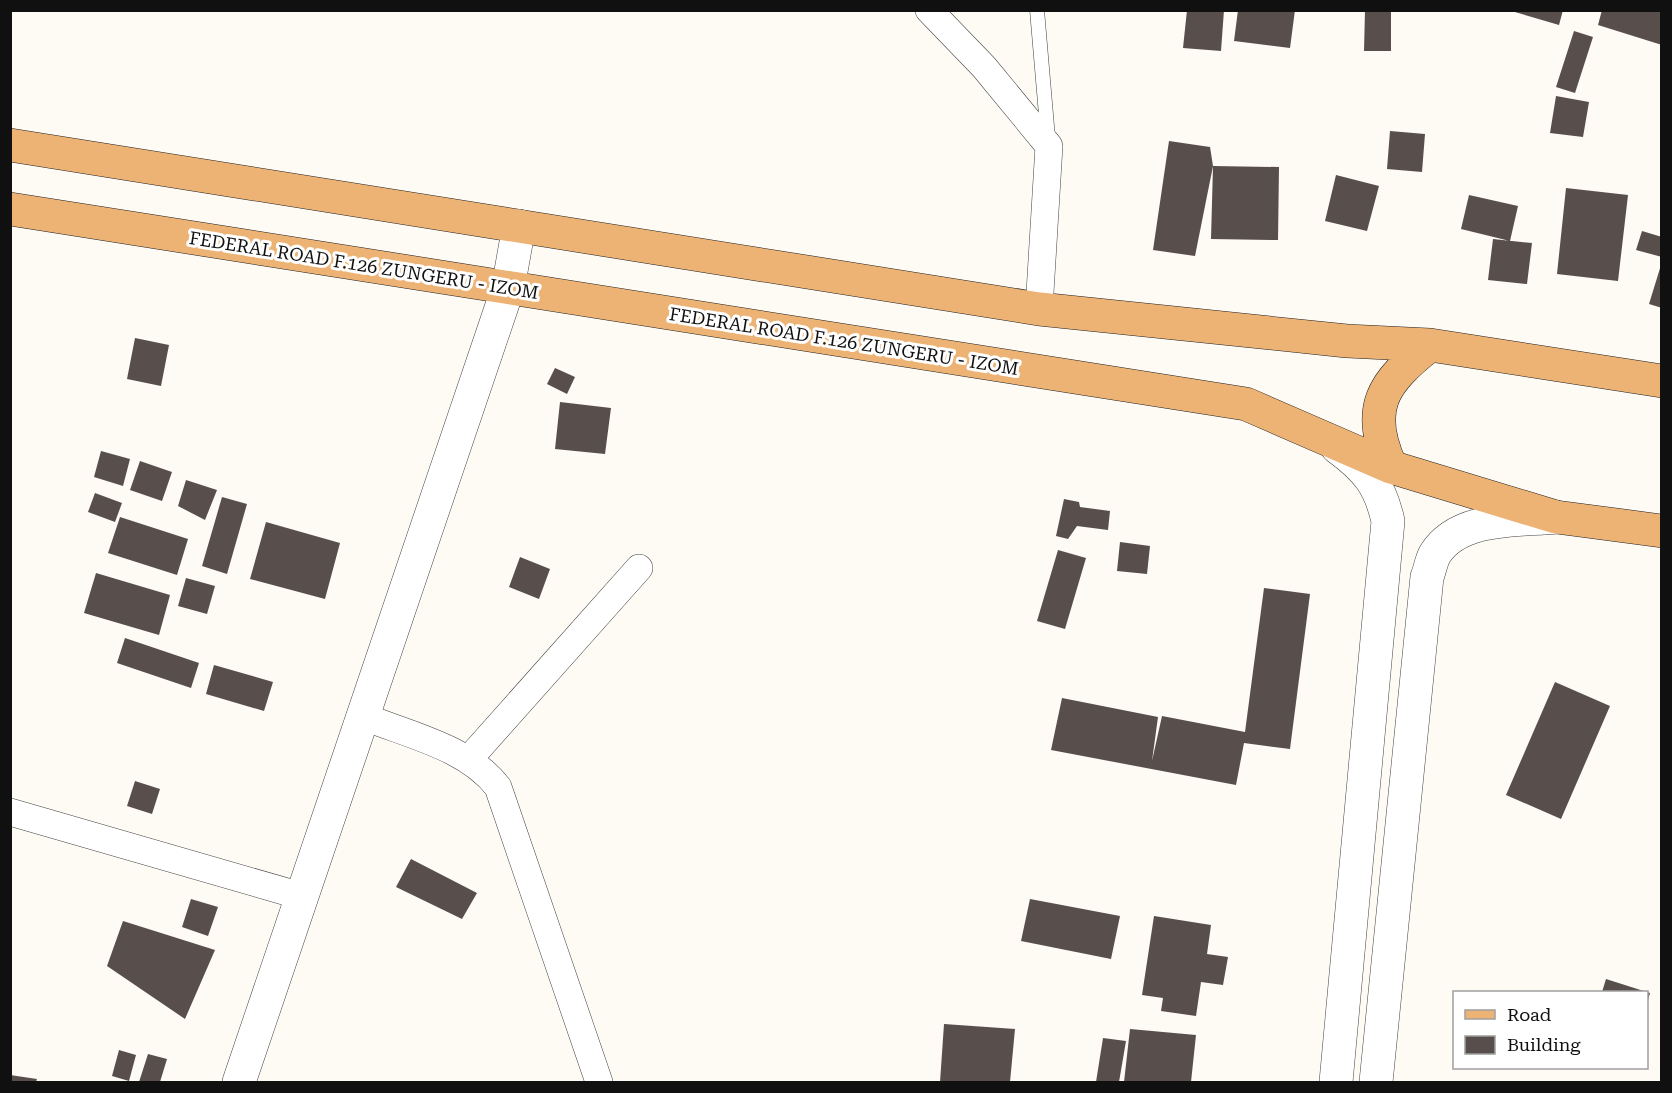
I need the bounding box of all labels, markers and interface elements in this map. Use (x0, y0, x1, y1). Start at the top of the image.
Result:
street label: FEDERAL ROAD F.126 ZUNGERU - IZOM (188, 227, 540, 303)
street label: FEDERAL ROAD F.126 ZUNGERU - IZOM (668, 303, 1020, 379)
legend (1453, 991, 1648, 1069)
text: Road (1507, 1004, 1552, 1025)
text: Building (1507, 1034, 1581, 1055)

